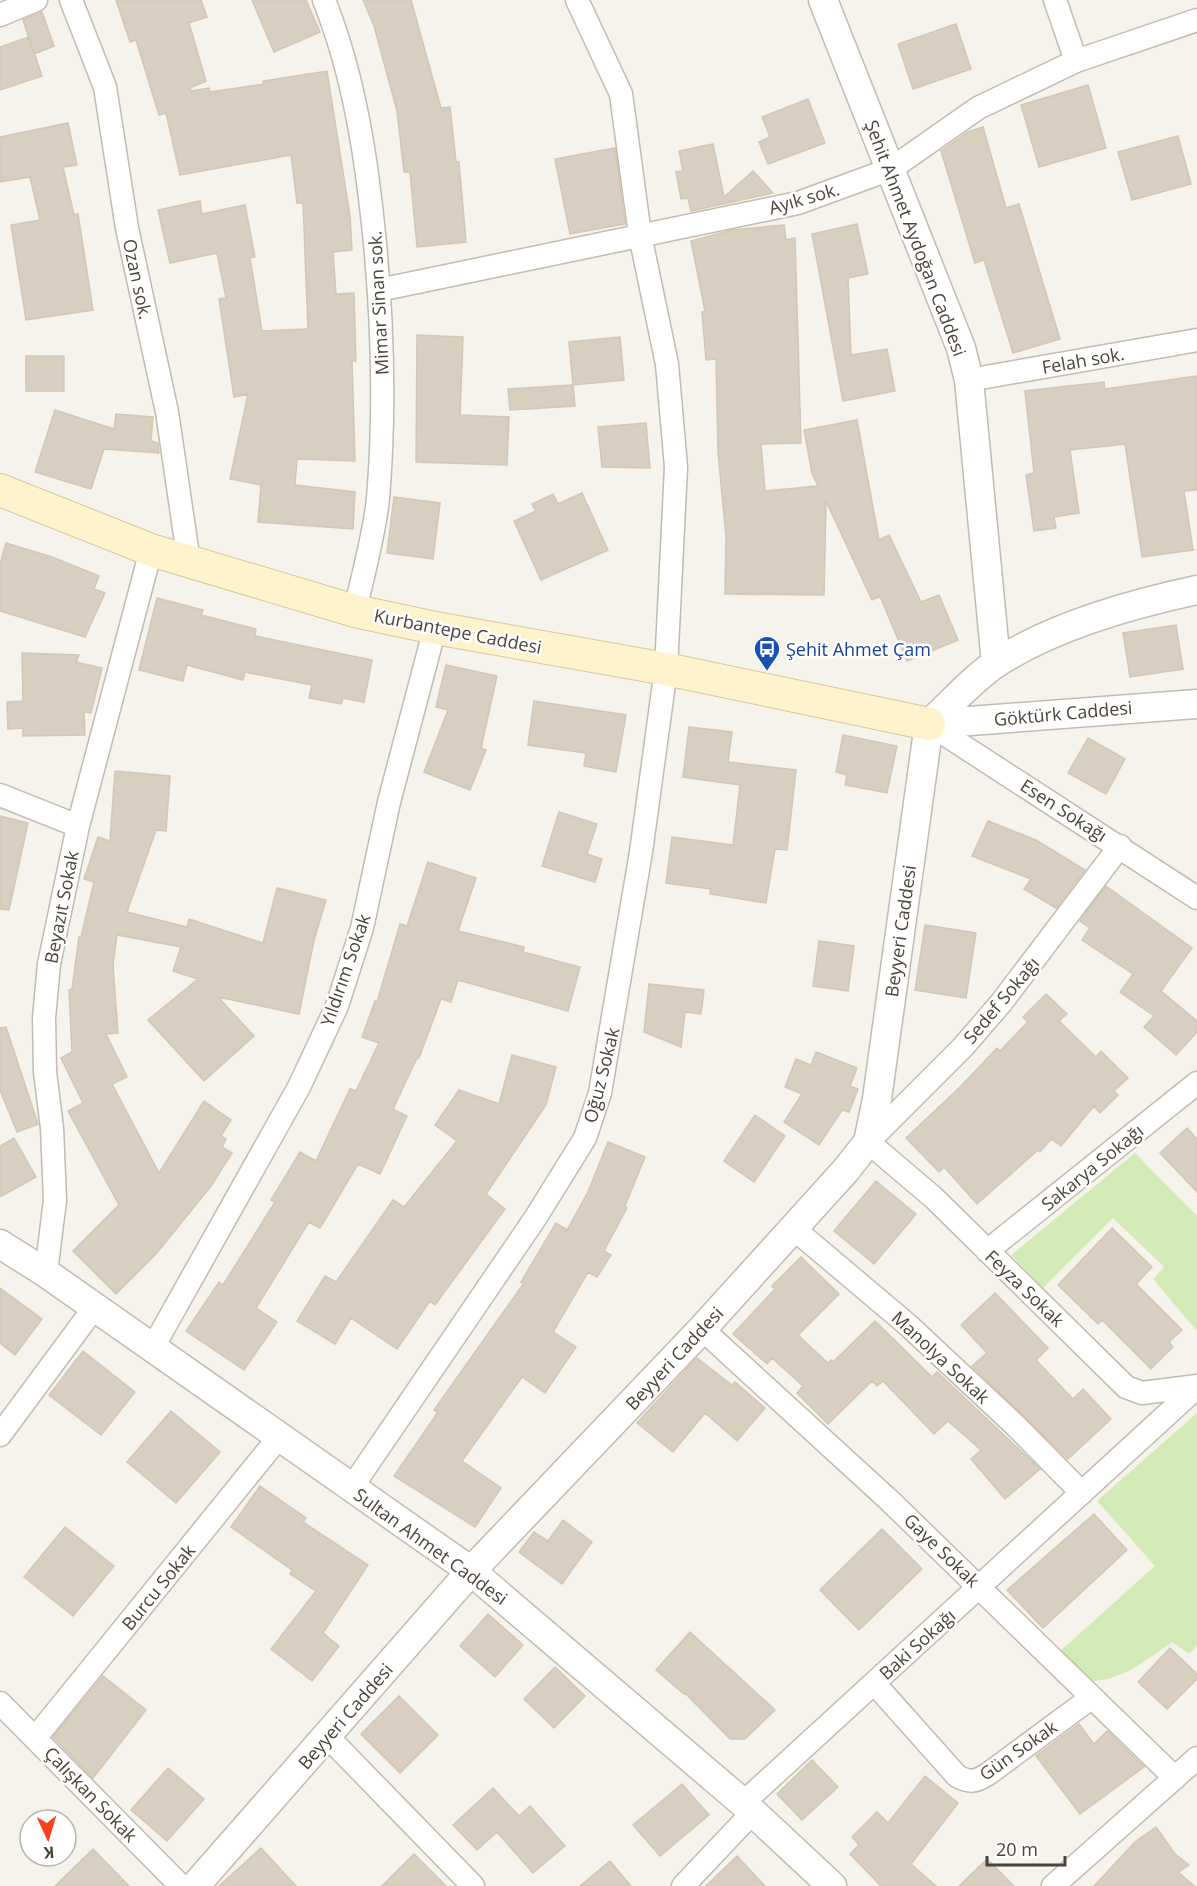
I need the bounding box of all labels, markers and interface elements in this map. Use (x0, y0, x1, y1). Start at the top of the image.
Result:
street label: Şehit Ahmet Aydoğan Caddesi (860, 116, 972, 360)
street label: Ayık sok. (766, 176, 842, 220)
street label: Mimar Sinan sok. (362, 230, 394, 376)
street label: Ozan sok. (118, 237, 158, 321)
street label: Felah sok. (1040, 341, 1126, 379)
street label: Kurbantepe Caddesi (372, 603, 544, 659)
bus stop icon: Şehit Ahmet Çam (752, 634, 782, 672)
place label: Şehit Ahmet Çam (786, 637, 931, 661)
street label: Göktürk Caddesi (993, 695, 1133, 731)
street label: Esen Sokağı (1016, 773, 1112, 847)
street label: Beyazıt Sokak (38, 848, 84, 965)
street label: Beyyeri Caddesi (879, 863, 921, 999)
street label: Yıldırım Sokak (315, 910, 376, 1029)
street label: Sedef Sokağı (958, 952, 1044, 1048)
street label: Oğuz Sokak (578, 1024, 625, 1125)
street label: Sakarya Sokağı (1036, 1118, 1148, 1216)
street label: Feyza Sokak (980, 1244, 1070, 1332)
street label: Beyyeri Caddesi (620, 1301, 728, 1415)
street label: Manolya Sokak (887, 1305, 996, 1409)
street label: Sultan Ahmet Caddesi (349, 1482, 513, 1610)
street label: Gaye Sokak (899, 1508, 985, 1593)
street label: Burcu Sokak (116, 1539, 200, 1635)
street label: Baki Sokağı (874, 1603, 960, 1685)
street label: Beyyeri Caddesi (292, 1658, 398, 1774)
street label: Gün Sokak (974, 1714, 1062, 1785)
street label: Çalışkan Sokak (39, 1741, 143, 1847)
north arrow (18, 1808, 78, 1868)
scale bar (987, 1829, 1065, 1867)
text: 20 m (996, 1837, 1038, 1861)
text: K (43, 1842, 55, 1864)

